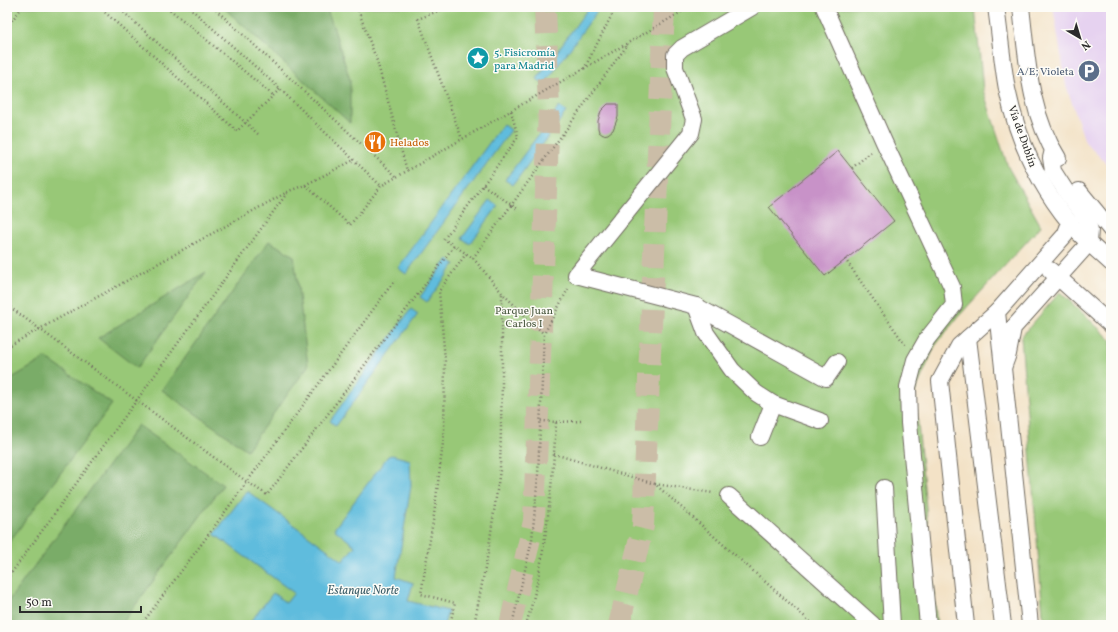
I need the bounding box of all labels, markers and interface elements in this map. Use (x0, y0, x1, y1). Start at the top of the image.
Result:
north arrow (1060, 18, 1100, 58)
text: N (1077, 36, 1093, 53)
place icon: 5. Fisicromía para Madrid (465, 45, 491, 71)
place label: 5. Fisicromía para Madrid (494, 46, 556, 74)
parking icon: A/E; Violeta (1076, 58, 1102, 84)
place label: A/E; Violeta (1017, 65, 1075, 80)
street label: Vía de Dublín (1003, 103, 1040, 170)
restaurant icon: Helados (362, 129, 388, 155)
place label: Helados (390, 136, 429, 151)
park label: Parque Juan Carlos I (495, 304, 553, 332)
water label: Estanque Norte (327, 583, 399, 599)
scale bar (20, 588, 141, 614)
text: 50 m (26, 595, 52, 611)

